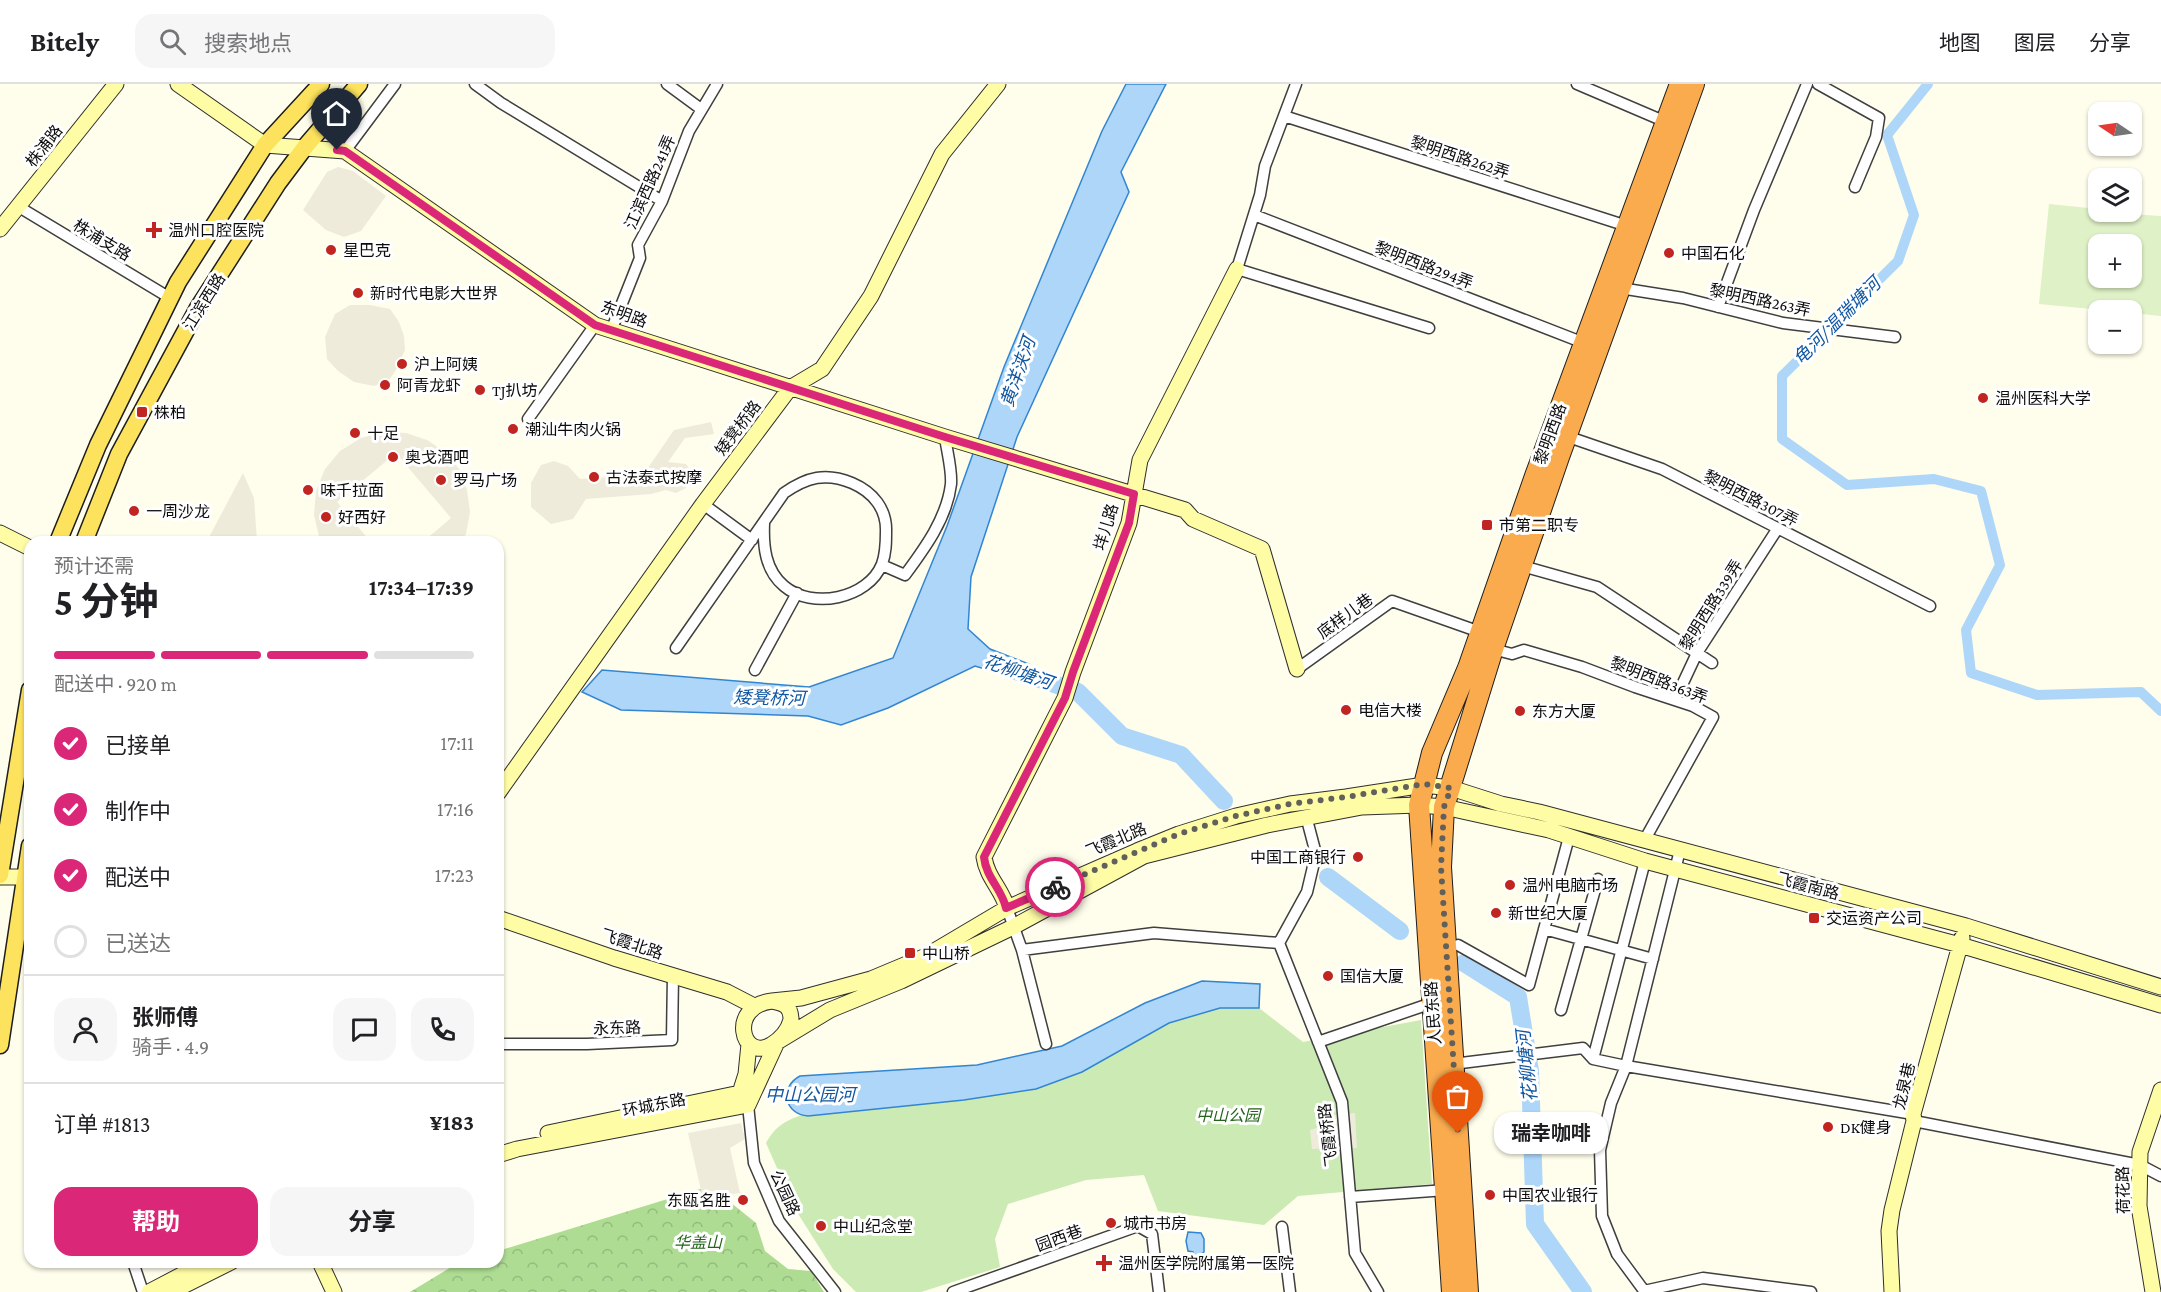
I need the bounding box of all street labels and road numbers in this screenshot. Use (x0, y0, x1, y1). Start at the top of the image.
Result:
street label: 株浦路 (23, 122, 65, 170)
street label: 江滨西路241弄 (622, 132, 678, 232)
street label: 黎明西路262弄 (1408, 133, 1512, 181)
street label: 株浦支路 (70, 216, 134, 264)
street label: 黎明西路294弄 (1373, 238, 1475, 292)
street label: 江滨西路 (180, 270, 228, 334)
street label: 黎明西路263弄 (1708, 281, 1812, 319)
street label: 东明路 (599, 298, 649, 330)
street label: 矮凳桥路 (712, 397, 764, 459)
street label: 黎明西路 (1531, 401, 1569, 467)
street label: 黎明西路307弄 (1701, 467, 1801, 529)
street label: 垟儿路 (1091, 502, 1121, 552)
street label: 黎明西路339弄 (1676, 557, 1746, 653)
street label: 底样儿巷 (1314, 590, 1376, 642)
street label: 黎明西路363弄 (1608, 654, 1710, 706)
street label: 飞霞北路 (1083, 820, 1149, 860)
street label: 飞霞南路 (1775, 870, 1841, 902)
street label: 飞霞北路 (599, 926, 665, 962)
street label: 人民东路 (1422, 980, 1444, 1046)
street label: 永东路 (593, 1019, 641, 1037)
street label: 龙泉巷 (1890, 1061, 1918, 1111)
street label: 环城东路 (621, 1091, 687, 1119)
street label: 飞霞桥路 (1316, 1102, 1340, 1168)
street label: 荷花路 (2114, 1166, 2132, 1214)
street label: 公园路 (767, 1168, 803, 1218)
street label: 园西巷 (1034, 1222, 1084, 1254)

